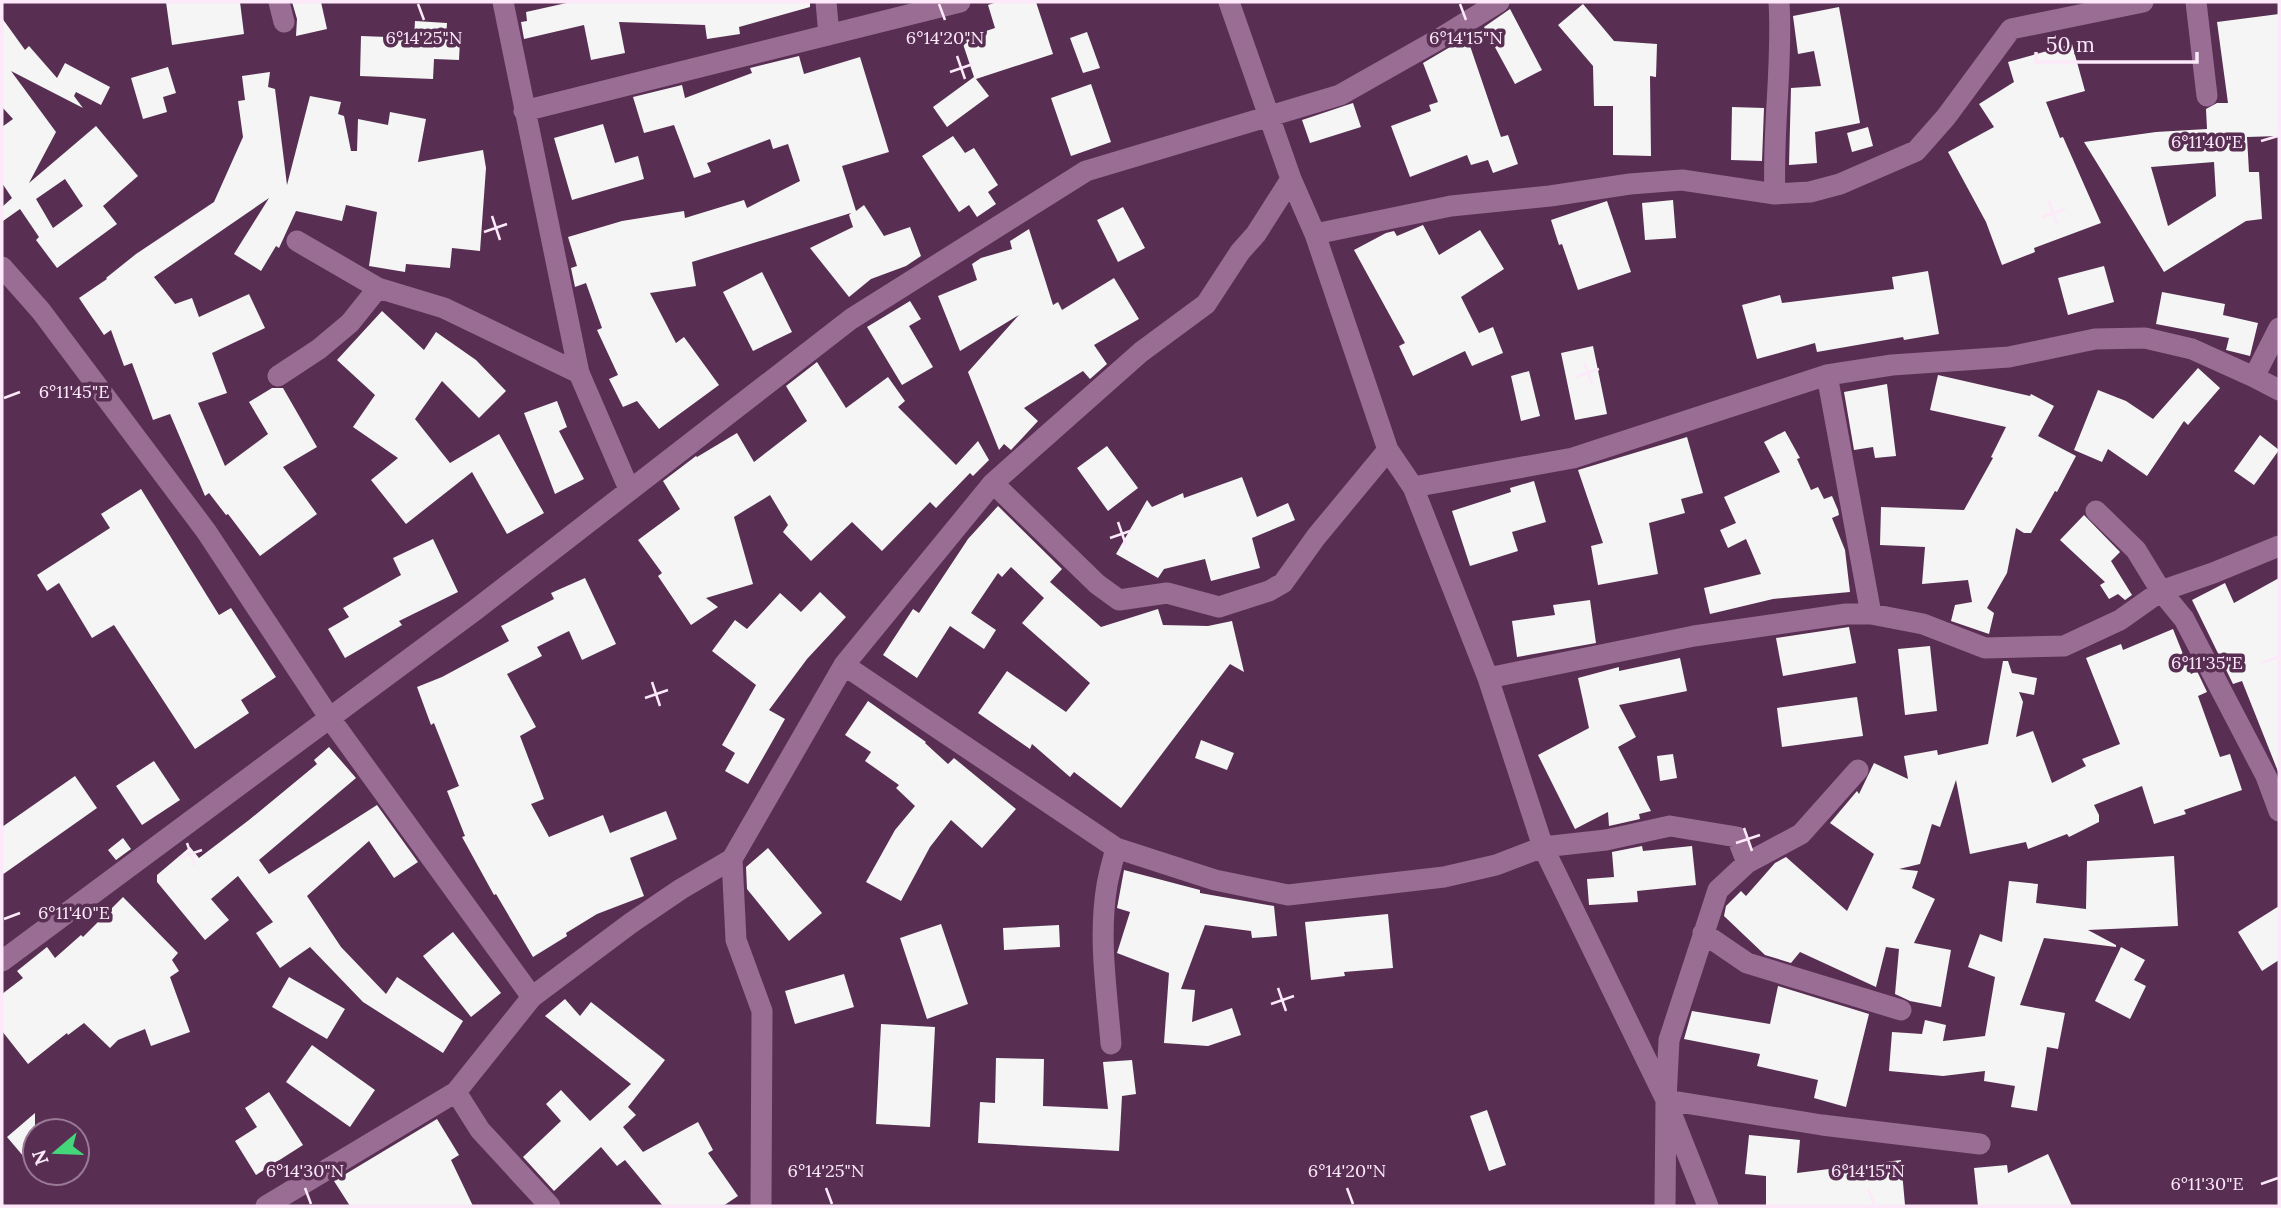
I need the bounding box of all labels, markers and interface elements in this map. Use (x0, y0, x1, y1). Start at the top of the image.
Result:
scale bar (2036, 21, 2197, 65)
text: 6°14'25"N (386, 26, 462, 49)
text: 6°14'20"N (906, 26, 984, 49)
text: 6°14'15"N (1429, 26, 1503, 49)
text: 50 m (2046, 31, 2095, 58)
text: 6°11'40"E (2171, 130, 2243, 153)
text: 6°11'45"E (39, 380, 109, 403)
text: 6°11'35"E (2171, 651, 2243, 674)
text: 6°11'40"E (38, 901, 110, 924)
north arrow (21, 1117, 91, 1187)
text: N (26, 1146, 54, 1168)
text: 6°14'30"N (266, 1159, 344, 1182)
text: 6°14'25"N (788, 1159, 864, 1182)
text: 6°14'20"N (1308, 1159, 1386, 1182)
text: 6°14'15"N (1831, 1159, 1905, 1182)
text: 6°11'30"E (2170, 1172, 2244, 1195)

